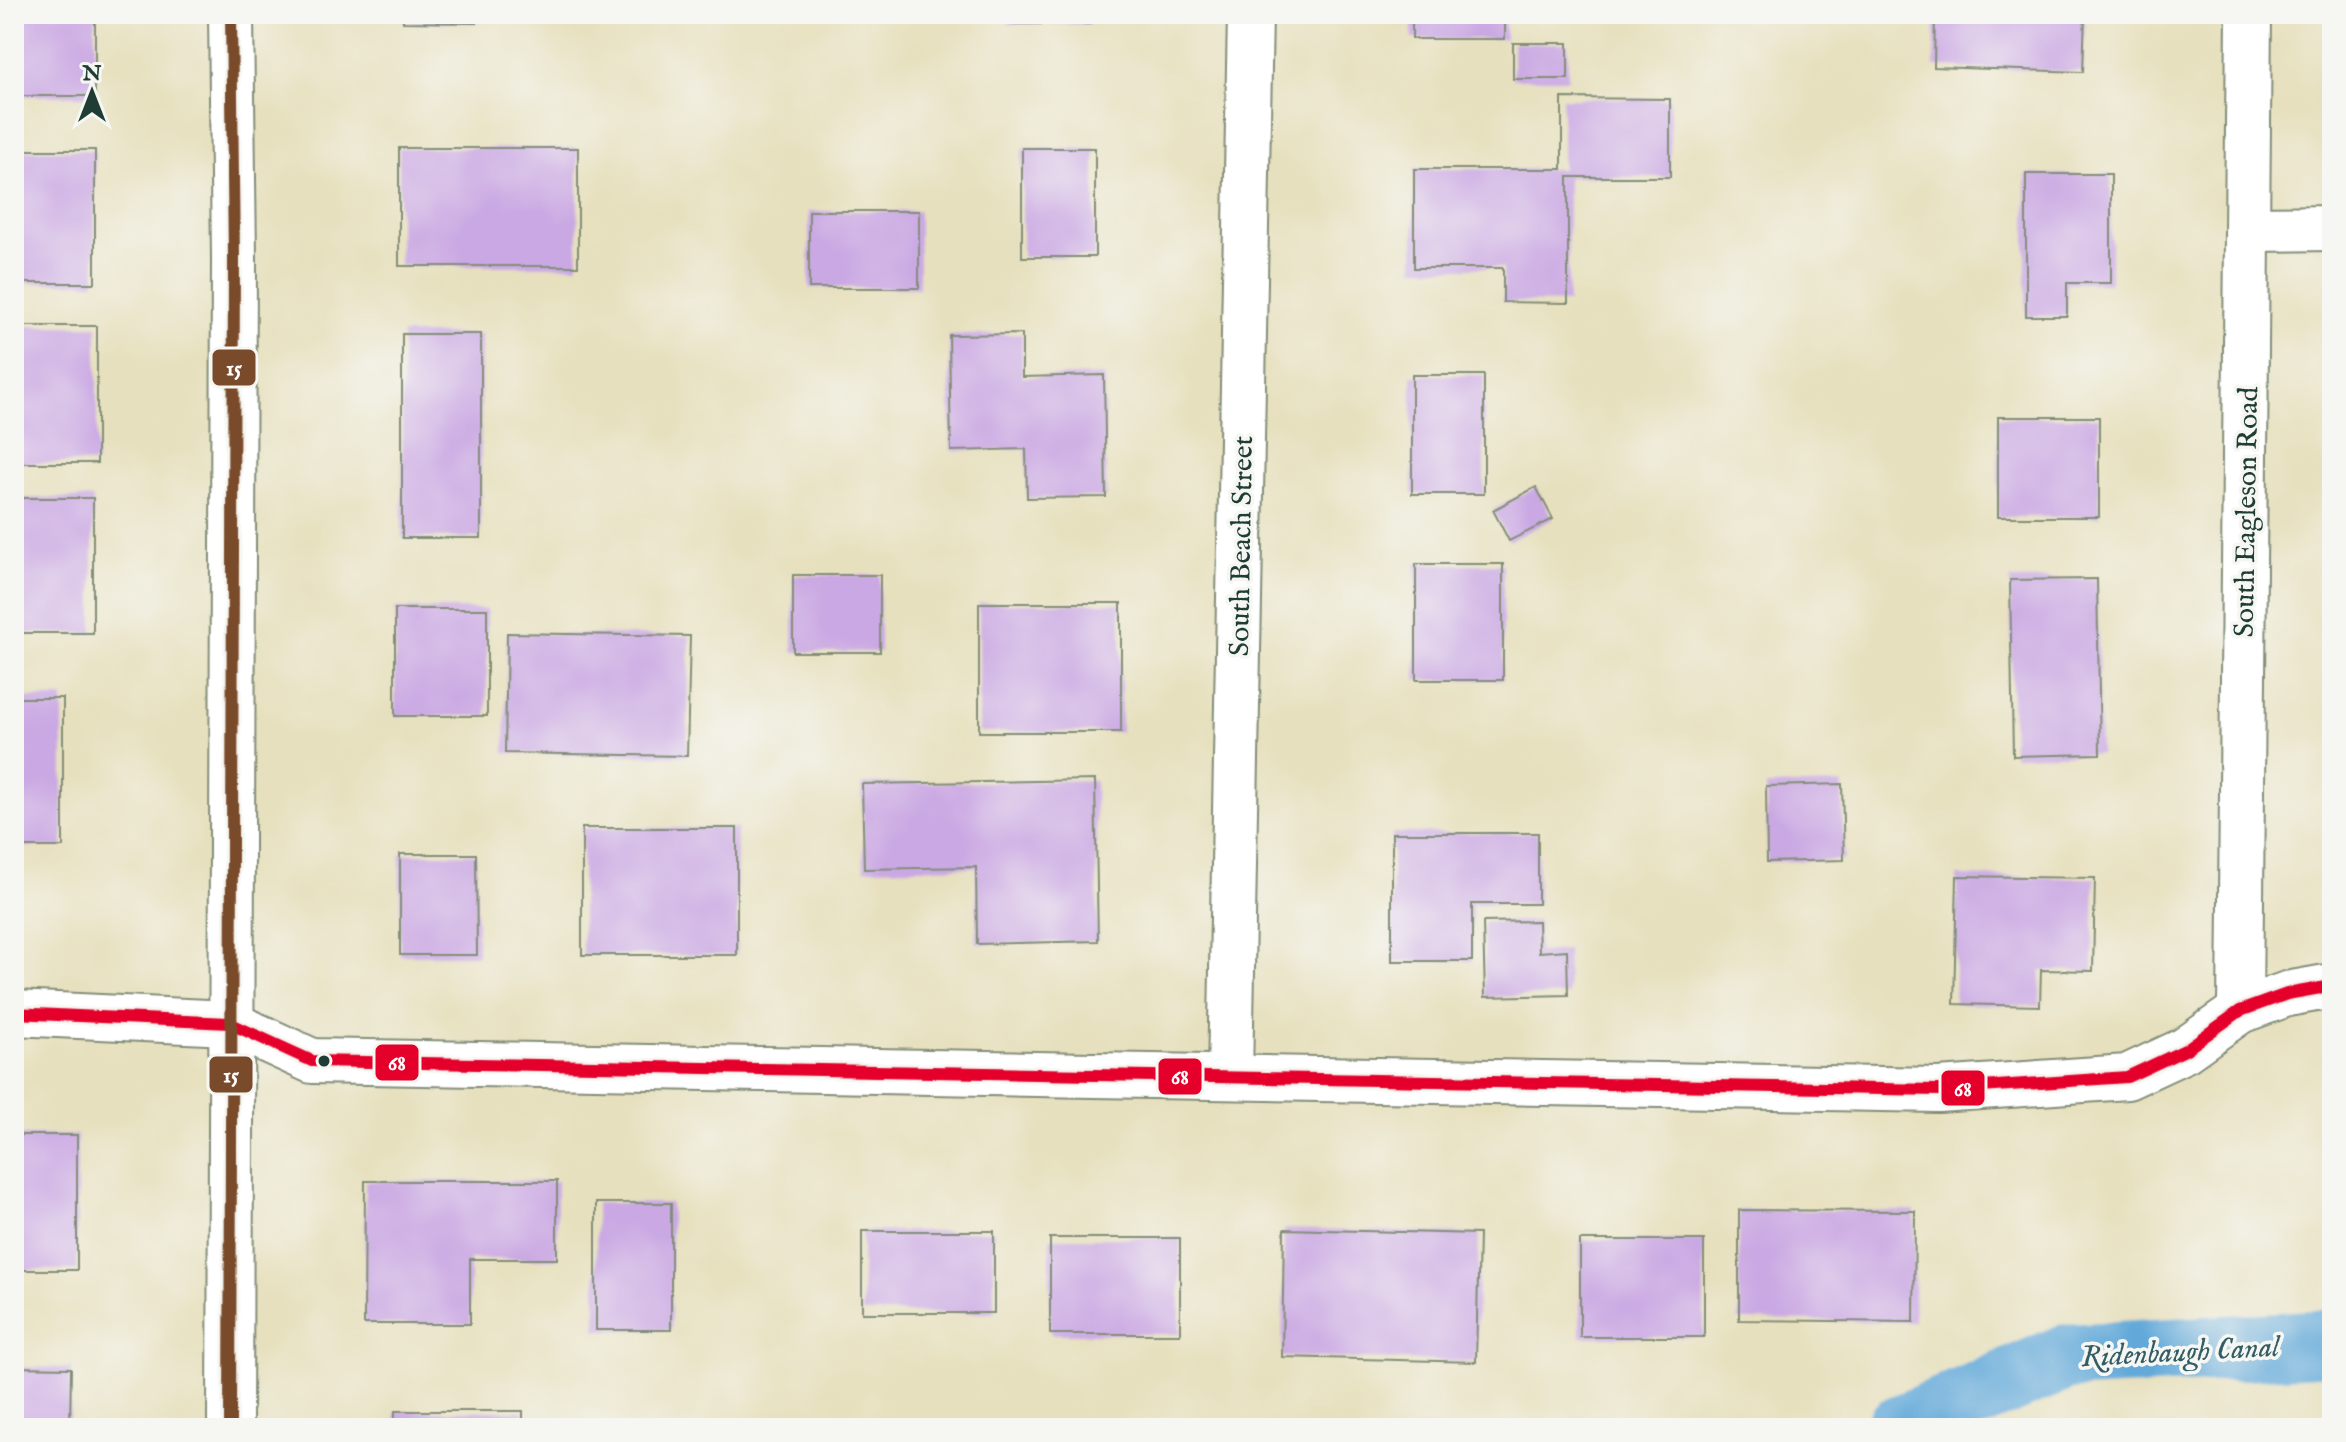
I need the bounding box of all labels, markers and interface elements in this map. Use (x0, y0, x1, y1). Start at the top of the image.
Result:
north arrow (52, 52, 132, 132)
text: N (81, 60, 102, 88)
line badge: 15 (211, 348, 257, 387)
text: 15 (226, 355, 242, 383)
street label: South Eagleson Road (2228, 386, 2267, 638)
street label: South Beach Street (1223, 435, 1262, 657)
line badge: 68 (374, 1043, 420, 1082)
text: 68 (388, 1050, 406, 1078)
unlabelled marker (316, 1053, 332, 1069)
line badge: 15 (208, 1055, 254, 1094)
line badge: 68 (1157, 1057, 1203, 1096)
text: 15 (223, 1062, 239, 1090)
text: 68 (1171, 1064, 1189, 1092)
line badge: 68 (1940, 1069, 1986, 1107)
text: 68 (1954, 1076, 1972, 1104)
water label: Ridenbaugh Canal (2080, 1329, 2283, 1377)

